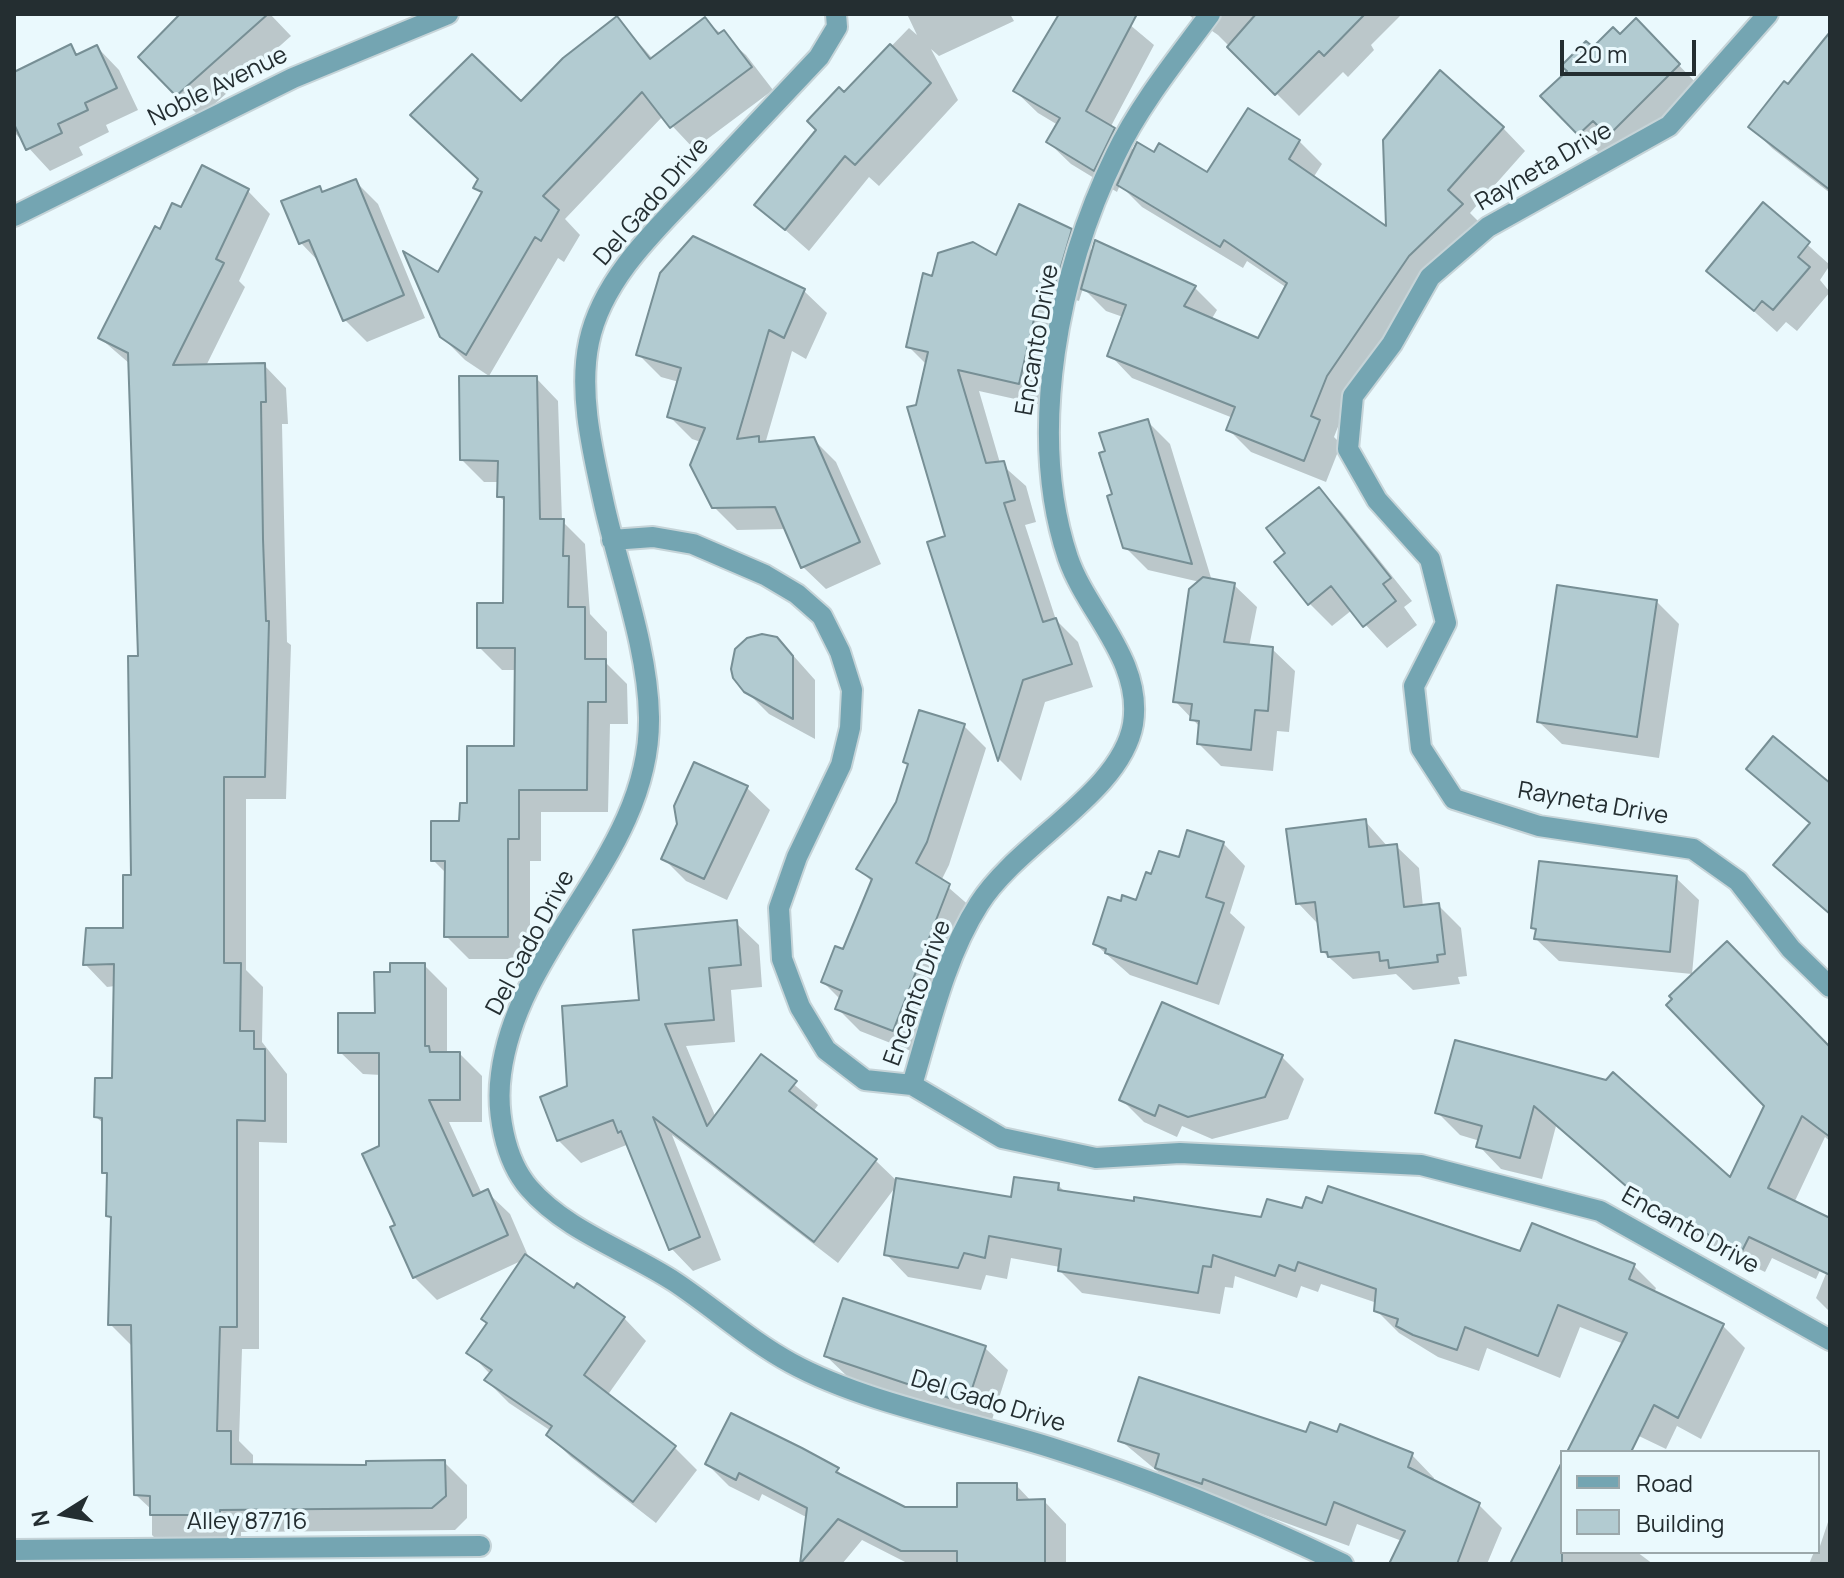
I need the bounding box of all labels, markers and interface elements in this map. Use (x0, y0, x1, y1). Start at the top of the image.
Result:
scale bar (1564, 24, 1700, 74)
text: 20 m (1574, 37, 1627, 70)
street label: Noble Avenue (144, 41, 292, 133)
street label: Rayneta Drive (1471, 116, 1617, 218)
street label: Del Gado Drive (589, 132, 715, 272)
street label: Encanto Drive (1011, 262, 1065, 418)
street label: Rayneta Drive (1515, 777, 1671, 831)
street label: Del Gado Drive (481, 866, 581, 1020)
street label: Encanto Drive (878, 916, 958, 1070)
street label: Encanto Drive (1616, 1181, 1764, 1281)
street label: Del Gado Drive (907, 1365, 1069, 1439)
legend (1560, 1450, 1820, 1554)
text: Road (1636, 1466, 1693, 1499)
north arrow (24, 1474, 104, 1554)
text: Building (1636, 1506, 1724, 1539)
text: N (24, 1508, 57, 1529)
street label: Alley 87716 (187, 1508, 307, 1536)

